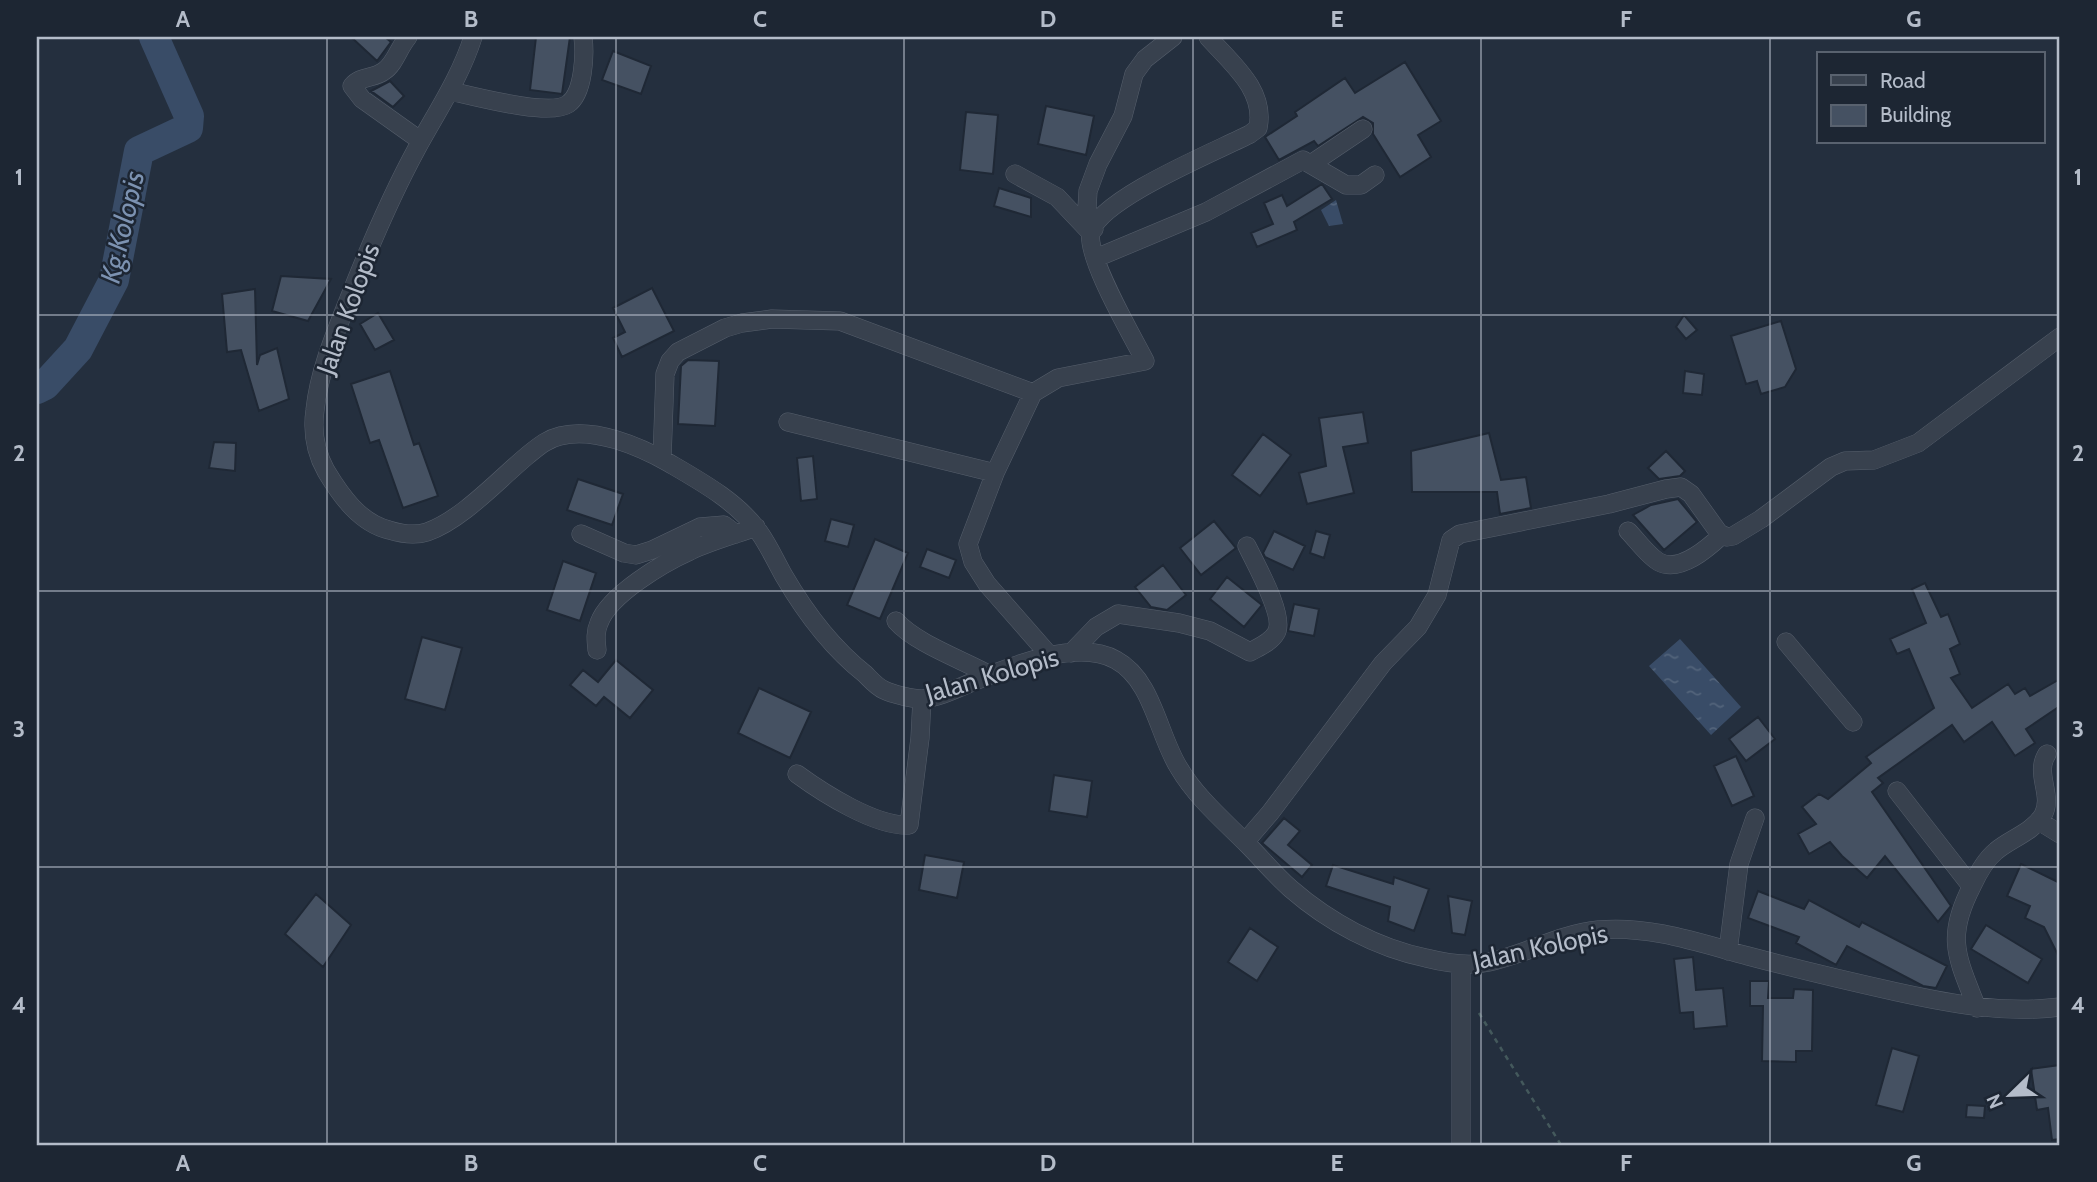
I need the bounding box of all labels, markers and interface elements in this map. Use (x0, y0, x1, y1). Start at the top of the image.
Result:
text: A (176, 5, 191, 33)
text: B (464, 5, 478, 33)
text: C (753, 5, 767, 33)
text: D (1040, 5, 1056, 33)
text: E (1330, 5, 1344, 33)
text: F (1620, 5, 1632, 33)
text: G (1906, 5, 1922, 33)
legend (1817, 52, 2044, 144)
text: Road (1880, 68, 1926, 93)
text: Building (1880, 102, 1952, 127)
text: 1 (15, 163, 23, 191)
text: 1 (2074, 163, 2082, 191)
water label: Kg.Kolopis (93, 168, 151, 286)
street label: Jalan Kolopis (309, 239, 387, 380)
text: 2 (13, 439, 25, 467)
text: 2 (2072, 439, 2084, 467)
street label: Jalan Kolopis (921, 641, 1063, 710)
text: 3 (13, 715, 25, 743)
text: 3 (2072, 715, 2084, 743)
street label: Jalan Kolopis (1469, 917, 1611, 977)
text: 4 (12, 991, 26, 1019)
text: 4 (2071, 991, 2085, 1019)
north arrow (1974, 1060, 2044, 1130)
text: N (1982, 1091, 2008, 1112)
text: A (176, 1149, 191, 1177)
text: B (464, 1149, 478, 1177)
text: C (753, 1149, 767, 1177)
text: D (1040, 1149, 1056, 1177)
text: E (1330, 1149, 1344, 1177)
text: F (1620, 1149, 1632, 1177)
text: G (1906, 1149, 1922, 1177)

